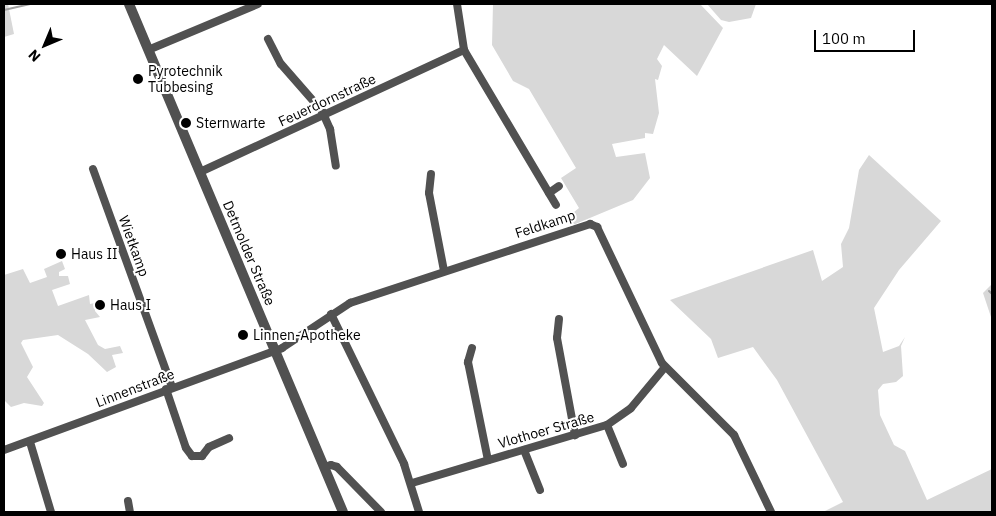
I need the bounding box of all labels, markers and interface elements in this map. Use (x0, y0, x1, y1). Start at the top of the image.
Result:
north arrow (20, 20, 70, 70)
scale bar (816, 20, 917, 52)
text: 100 m (822, 29, 866, 48)
text: N (24, 46, 44, 66)
place label: Pyrotechnik Tubbesing (148, 63, 223, 95)
street label: Feuerdornstraße (276, 70, 378, 130)
marker: Pyrotechnik Tubbesing (132, 73, 144, 85)
place label: Sternwarte (196, 115, 266, 131)
marker: Sternwarte (180, 117, 192, 129)
street label: Detmolder Straße (219, 198, 279, 308)
street label: Feldkamp (513, 206, 577, 242)
street label: Wietkamp (115, 213, 153, 279)
place label: Haus II (71, 246, 118, 262)
marker: Haus II (55, 248, 67, 260)
place label: Haus I (110, 297, 151, 313)
marker: Haus I (94, 299, 106, 311)
place label: Linnen-Apotheke (253, 327, 361, 343)
marker: Linnen-Apotheke (237, 329, 249, 341)
street label: Linnenstraße (93, 365, 177, 411)
street label: Vlothoer Straße (496, 408, 596, 452)

